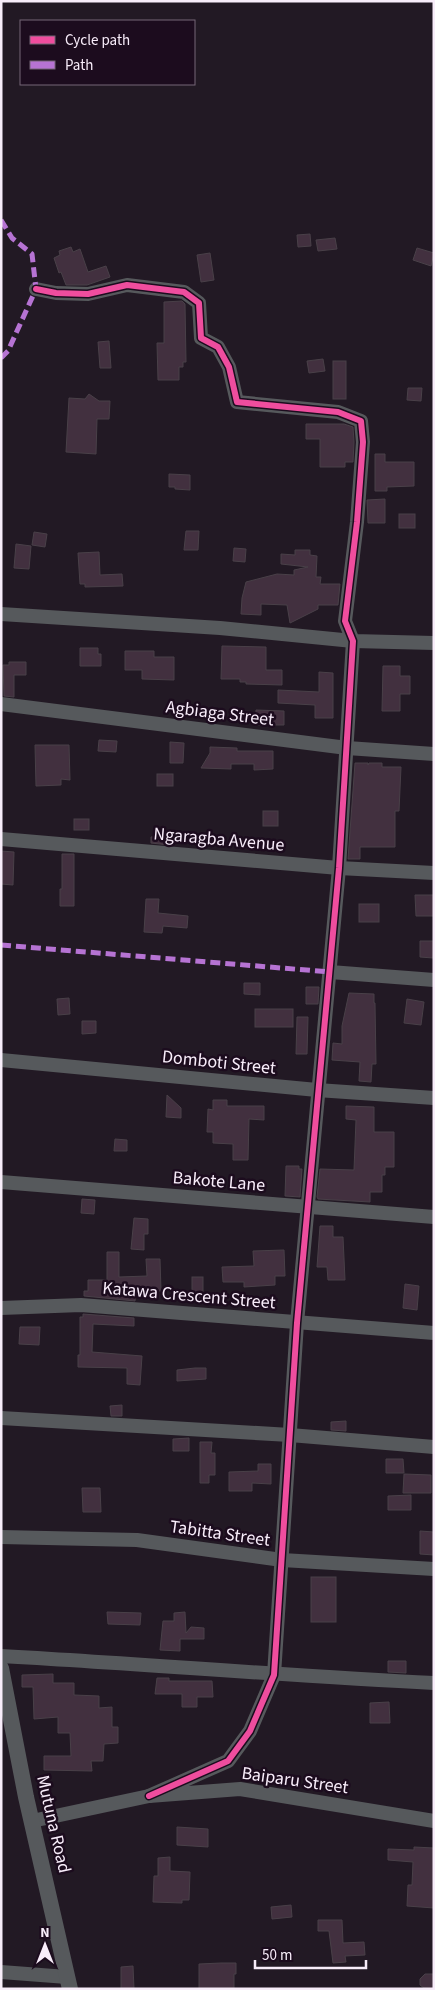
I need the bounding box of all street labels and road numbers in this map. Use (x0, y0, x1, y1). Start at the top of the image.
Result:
street label: Agbiaga Street (164, 694, 275, 733)
street label: Ngaragba Avenue (152, 821, 286, 858)
street label: Domboti Street (161, 1044, 277, 1081)
street label: Bakote Lane (172, 1165, 266, 1198)
street label: Katawa Crescent Street (101, 1275, 277, 1316)
street label: Tabitta Street (168, 1514, 272, 1553)
street label: Baiparu Street (240, 1761, 350, 1800)
street label: Mutuna Road (30, 1773, 77, 1876)

